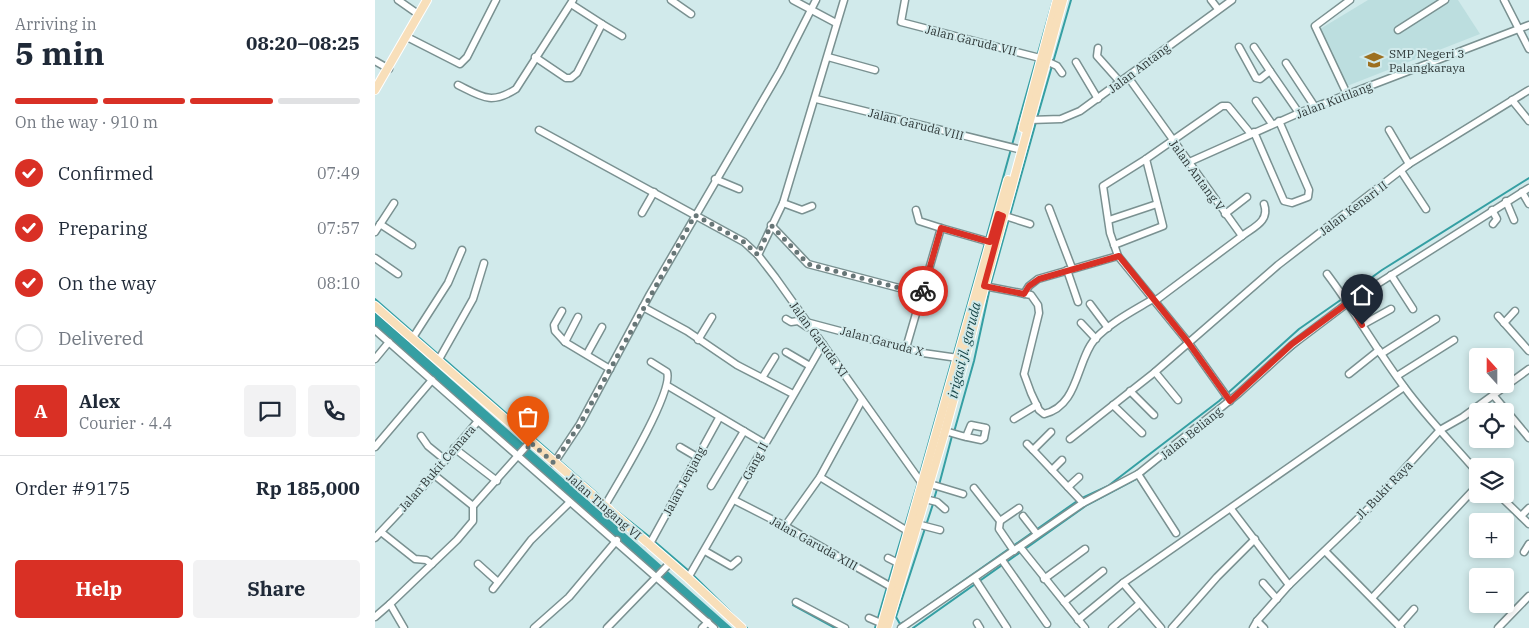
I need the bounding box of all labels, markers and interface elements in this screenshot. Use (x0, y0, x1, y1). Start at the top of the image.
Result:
text: Arriving in (15, 14, 97, 34)
street label: Jalan Garuda VII (924, 21, 1018, 59)
text: 08:20–08:25 (246, 31, 360, 55)
text: 5 min (15, 32, 105, 74)
street label: Jalan Antang (1105, 40, 1173, 96)
place label: SMP Negeri 3 Palangkaraya (1389, 46, 1466, 75)
school or university icon: SMP Negeri 3 Palangkaraya (1363, 49, 1385, 71)
street label: Jalan Kutilang (1294, 78, 1375, 121)
street label: Jalan Garuda VIII (867, 105, 965, 143)
text: On the way · 910 m (15, 112, 158, 132)
street label: Jalan Antang V (1166, 137, 1228, 213)
icon: check (15, 159, 43, 187)
text: Confirmed (58, 161, 153, 185)
text: 07:49 (317, 163, 360, 183)
street label: Jalan Kenari II (1316, 177, 1390, 239)
icon: check (15, 214, 43, 242)
text: Preparing (58, 216, 147, 240)
text: 07:57 (317, 218, 360, 238)
courier (898, 266, 948, 316)
icon: check (15, 269, 43, 297)
text: On the way (58, 271, 156, 295)
text: 08:10 (317, 273, 360, 293)
pin (1341, 274, 1383, 325)
icon: bike (909, 277, 937, 305)
icon: home (1348, 281, 1376, 309)
street label: Jalan Garuda XI (787, 298, 851, 380)
water label: irigasi jl. garuda (943, 300, 985, 400)
street label: Jalan Garuda X (839, 323, 925, 359)
text: Delivered (58, 326, 144, 350)
north arrow (1469, 348, 1514, 392)
map controls (1469, 348, 1514, 613)
button: chat (244, 385, 296, 437)
button: phone (308, 385, 360, 437)
text: Alex (79, 389, 120, 413)
pin (507, 396, 549, 447)
text: A (34, 399, 48, 423)
icon: bag (514, 403, 542, 431)
street label: Jalan Beliang (1157, 403, 1225, 462)
button: locate (1469, 403, 1514, 448)
text: Courier · 4.4 (79, 413, 172, 433)
street label: Jalan Bukit Cemara (395, 421, 479, 514)
street label: Gang II (739, 440, 771, 482)
street label: Jalan Jenjang (659, 443, 709, 518)
street label: Jl. Bukit Raya (1352, 457, 1416, 522)
button: layers (1469, 458, 1514, 503)
street label: Jalan Tingang VI (564, 470, 644, 542)
text: Order #9175 (15, 476, 130, 500)
text: Rp 185,000 (256, 476, 360, 500)
street label: Jalan Garuda XIII (768, 513, 860, 573)
button: + (1469, 513, 1514, 558)
button: Help (15, 560, 183, 618)
button: Share (193, 560, 360, 618)
button: − (1469, 568, 1514, 613)

